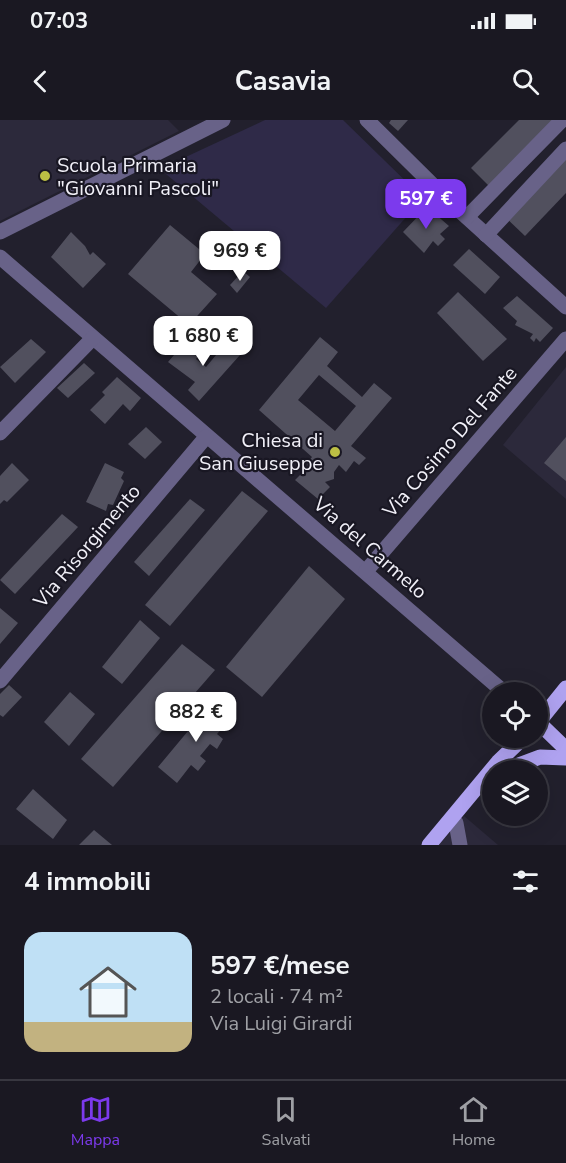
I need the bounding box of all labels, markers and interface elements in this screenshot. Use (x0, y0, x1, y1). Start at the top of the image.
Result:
text: 07:03 (30, 6, 88, 36)
text: Casavia (235, 63, 331, 100)
icon: back (24, 65, 57, 98)
icon: search (509, 65, 542, 98)
place label: Scuola Primaria "Giovanni Pascoli" (57, 152, 219, 202)
marker: Scuola Primaria "Giovanni Pascoli" (38, 169, 52, 183)
pin: 597 € (384, 179, 468, 230)
text: 597 € (399, 185, 453, 212)
pin: 969 € (198, 231, 282, 282)
text: 969 € (213, 237, 267, 264)
pin: 1 680 € (148, 316, 258, 367)
text: 1 680 € (168, 322, 238, 349)
street label: Via Cosimo Del Fante (376, 361, 523, 524)
place label: Chiesa di San Giuseppe (199, 427, 323, 477)
marker: Chiesa di San Giuseppe (328, 445, 342, 459)
street label: Via Risorgimento (27, 479, 147, 614)
street label: Via del Carmelo (306, 490, 433, 605)
map controls (482, 682, 548, 826)
button: locate (482, 682, 548, 748)
pin: 882 € (154, 692, 238, 743)
text: 882 € (169, 698, 223, 725)
button: layers (482, 760, 548, 826)
text: 4 immobili (24, 864, 151, 899)
icon: filters (509, 865, 542, 898)
text: 597 €/mese (210, 948, 350, 983)
icon: home (72, 956, 144, 1028)
text: 2 locali · 74 m² (210, 983, 343, 1010)
text: Via Luigi Girardi (210, 1010, 352, 1037)
tab: Mappa (71, 1093, 120, 1151)
tab: Salvati (262, 1093, 310, 1151)
tab: Home (452, 1093, 495, 1151)

